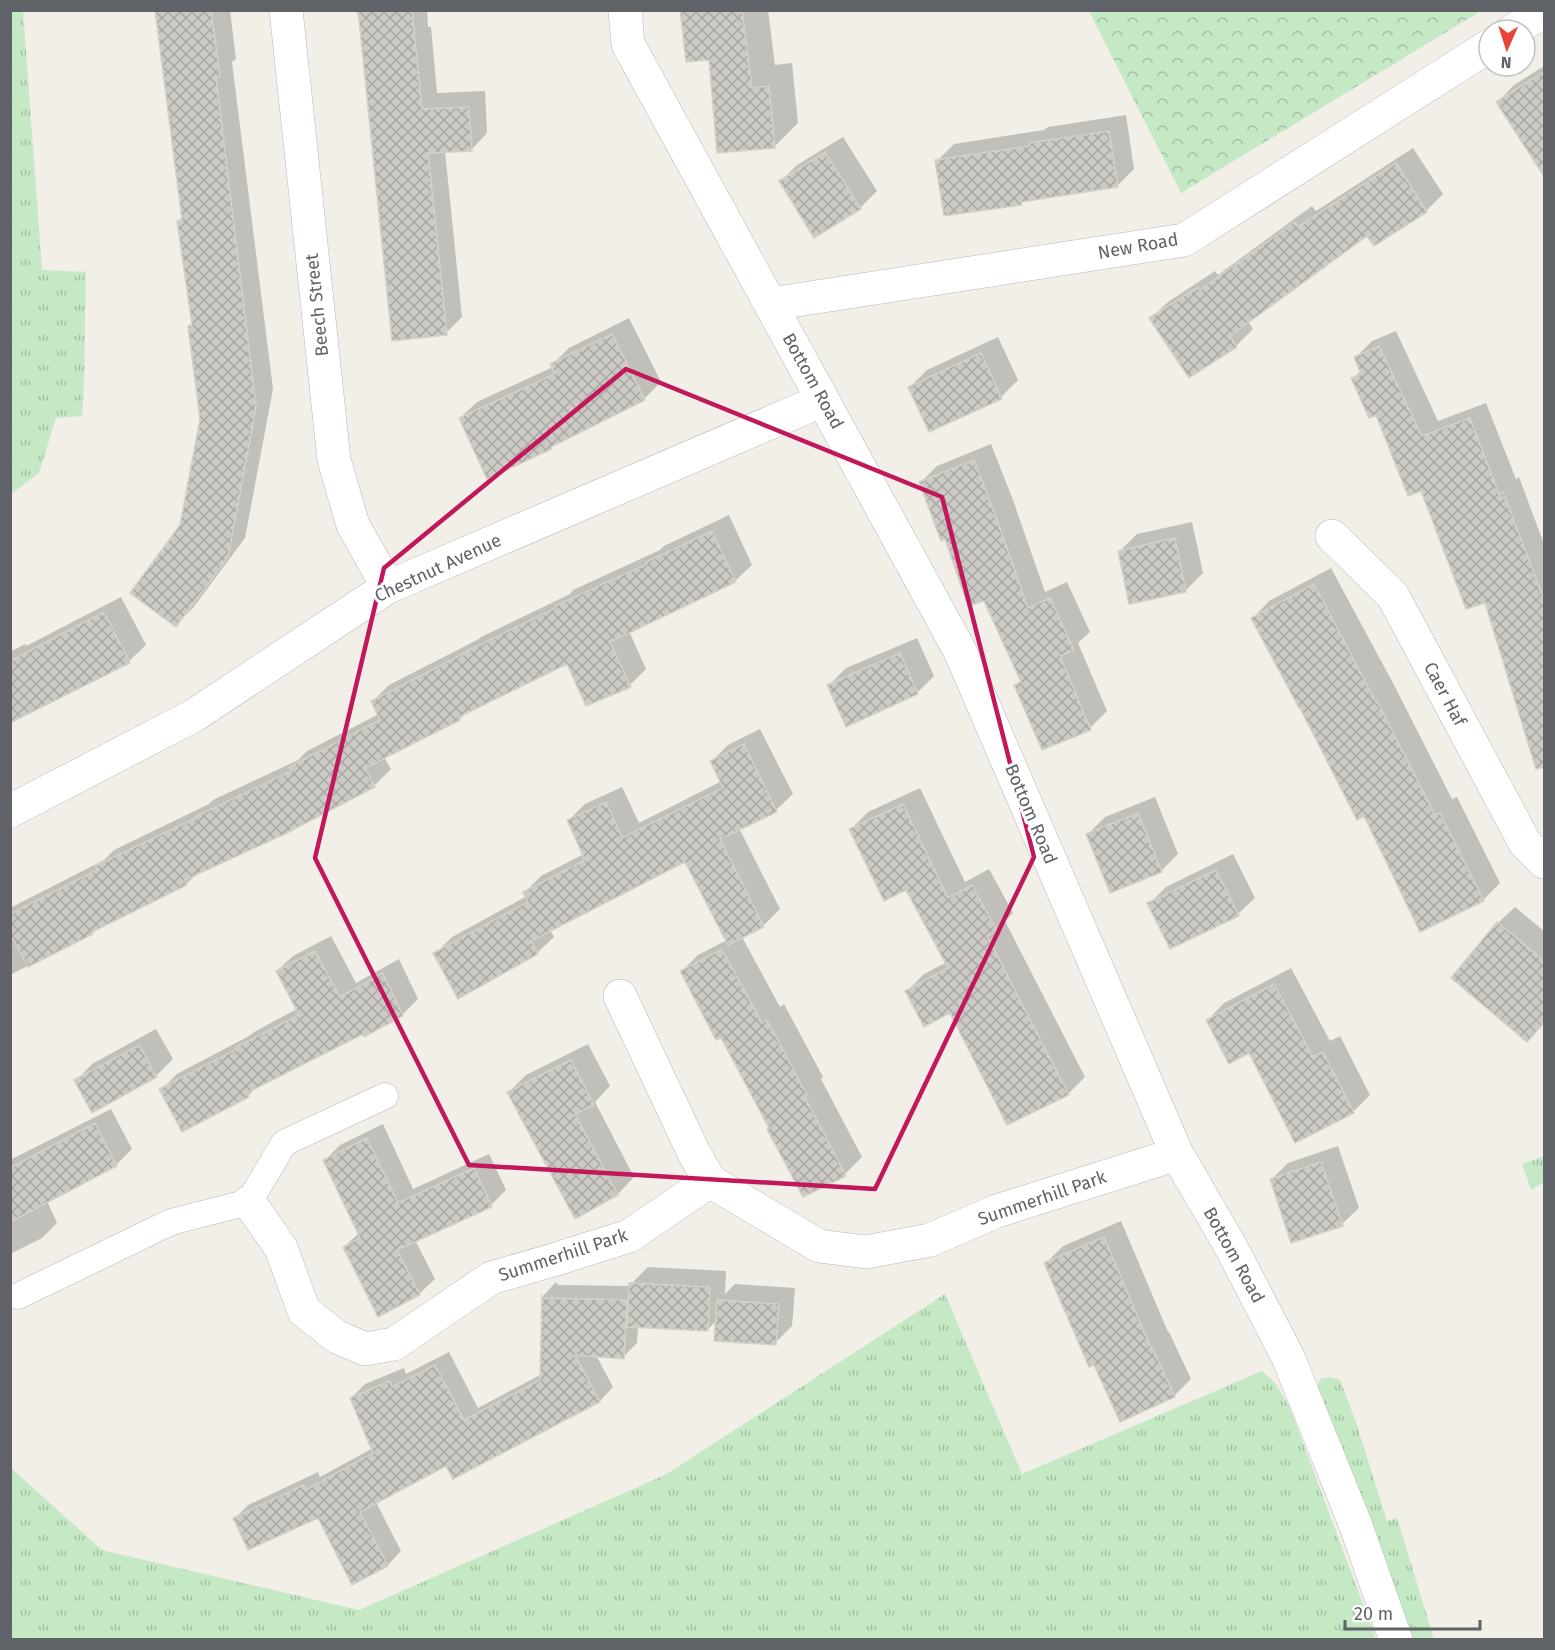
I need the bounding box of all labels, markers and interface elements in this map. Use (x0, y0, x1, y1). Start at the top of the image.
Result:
north arrow (1477, 18, 1537, 78)
text: N (1500, 53, 1512, 72)
street label: New Road (1096, 228, 1180, 264)
street label: Beech Street (301, 252, 333, 358)
street label: Bottom Road (778, 329, 848, 433)
street label: Chestnut Avenue (371, 529, 505, 607)
street label: Caer Haf (1419, 658, 1472, 731)
street label: Bottom Road (1000, 761, 1062, 867)
street label: Summerhill Park (975, 1165, 1110, 1230)
street label: Bottom Road (1199, 1203, 1269, 1307)
street label: Summerhill Park (496, 1224, 631, 1286)
scale bar (1345, 1593, 1480, 1631)
text: 20 m (1354, 1603, 1393, 1625)

